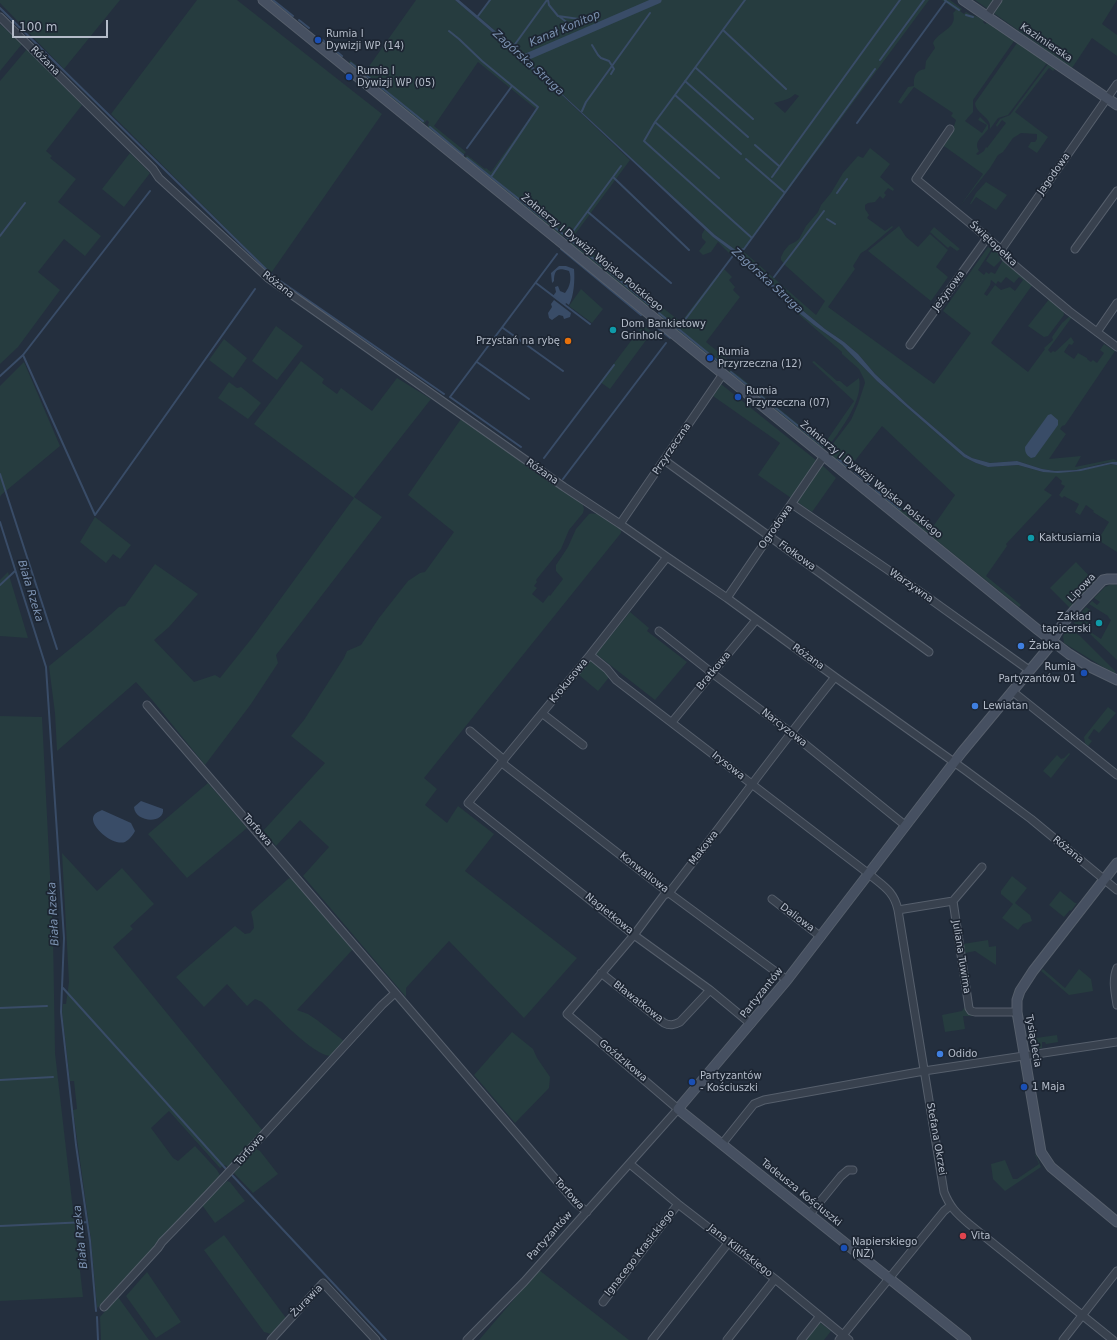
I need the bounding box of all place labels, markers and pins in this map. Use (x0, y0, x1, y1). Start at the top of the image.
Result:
place label: Rumia I Dywizji WP (14) (326, 28, 404, 52)
marker: Rumia I Dywizji WP (14) (313, 35, 323, 45)
place label: Rumia I Dywizji WP (05) (357, 65, 435, 88)
marker: Rumia I Dywizji WP (05) (344, 72, 354, 82)
place label: Dom Bankietowy Grinholc (621, 318, 706, 342)
marker: Dom Bankietowy Grinholc (608, 325, 618, 335)
place label: Przystań na rybę (476, 335, 560, 347)
marker: Przystań na rybę (563, 336, 573, 346)
place label: Rumia Przyrzeczna (12) (718, 346, 802, 370)
marker: Rumia Przyrzeczna (12) (705, 353, 715, 363)
place label: Rumia Przyrzeczna (07) (746, 385, 830, 408)
marker: Rumia Przyrzeczna (07) (733, 392, 743, 402)
place label: Kaktusiarnia (1039, 532, 1101, 544)
marker: Kaktusiarnia (1026, 533, 1036, 543)
place label: Zakład tapicerski (1042, 611, 1091, 634)
marker: Zakład tapicerski (1094, 618, 1104, 628)
place label: Żabka (1029, 640, 1060, 652)
marker: Żabka (1016, 641, 1026, 651)
place label: Rumia Partyzantów 01 (999, 661, 1076, 684)
marker: Rumia Partyzantów 01 (1079, 668, 1089, 678)
place label: Lewiatan (983, 700, 1028, 712)
marker: Lewiatan (970, 701, 980, 711)
place label: Odido (948, 1048, 977, 1060)
marker: Odido (935, 1049, 945, 1059)
place label: Partyzantów - Kościuszki (700, 1070, 762, 1094)
marker: Partyzantów - Kościuszki (687, 1077, 697, 1087)
place label: 1 Maja (1032, 1081, 1065, 1093)
marker: 1 Maja (1019, 1082, 1029, 1092)
place label: Vita (971, 1230, 990, 1242)
marker: Vita (958, 1231, 968, 1241)
place label: Napierskiego (NŻ) (852, 1236, 917, 1260)
marker: Napierskiego (NŻ) (839, 1243, 849, 1253)

